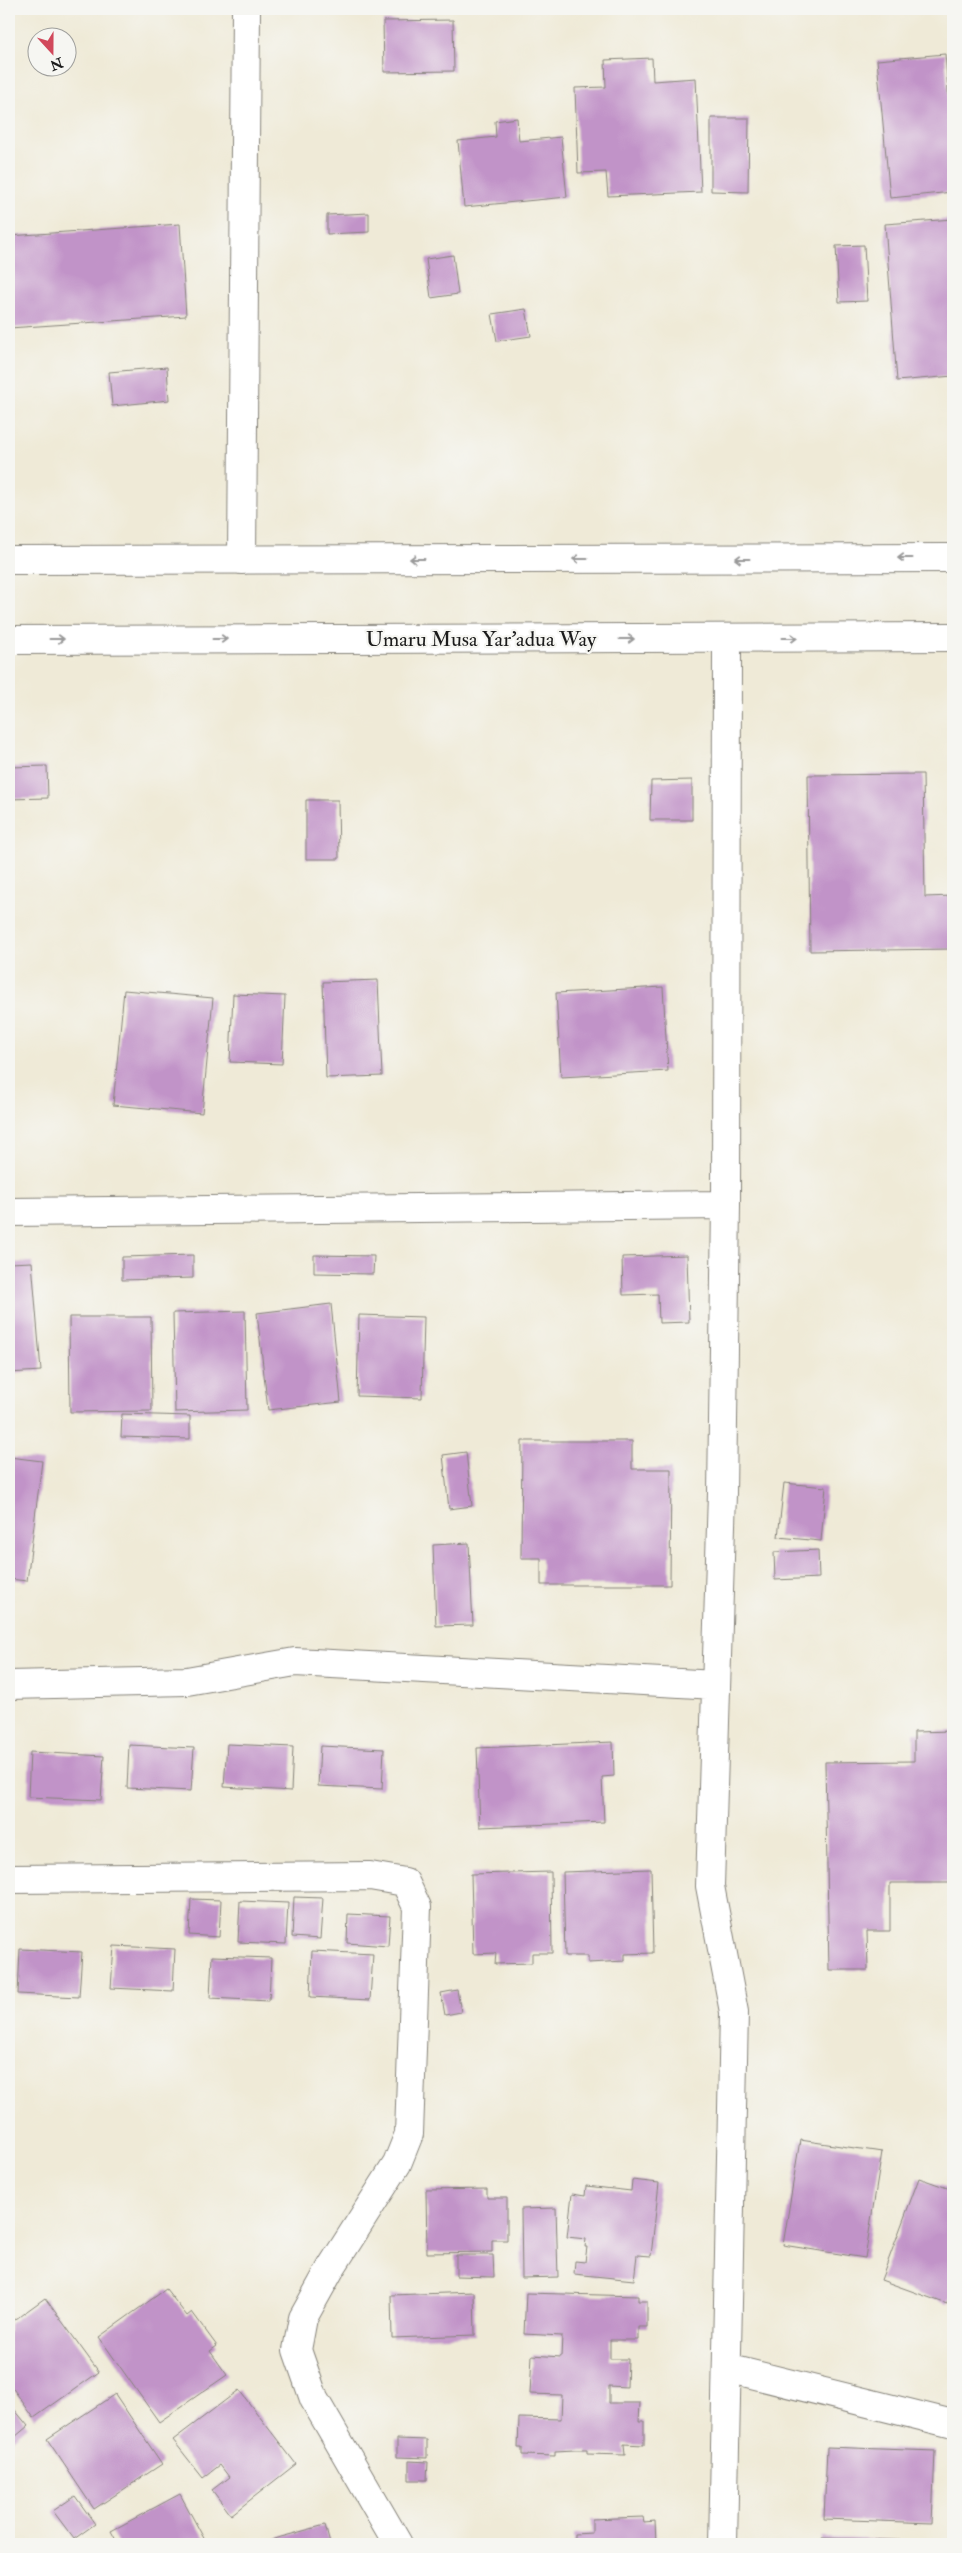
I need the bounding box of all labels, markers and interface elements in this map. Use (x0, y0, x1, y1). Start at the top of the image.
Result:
north arrow (28, 28, 78, 78)
text: N (47, 53, 66, 74)
one-way arrow (897, 553, 913, 563)
one-way arrow (409, 554, 426, 564)
one-way arrow (572, 554, 588, 564)
one-way arrow (734, 554, 750, 564)
street label: Umaru Musa Yar'adua Way (366, 626, 597, 653)
one-way arrow (782, 633, 798, 643)
one-way arrow (212, 634, 228, 644)
one-way arrow (619, 634, 635, 644)
one-way arrow (49, 635, 65, 644)

